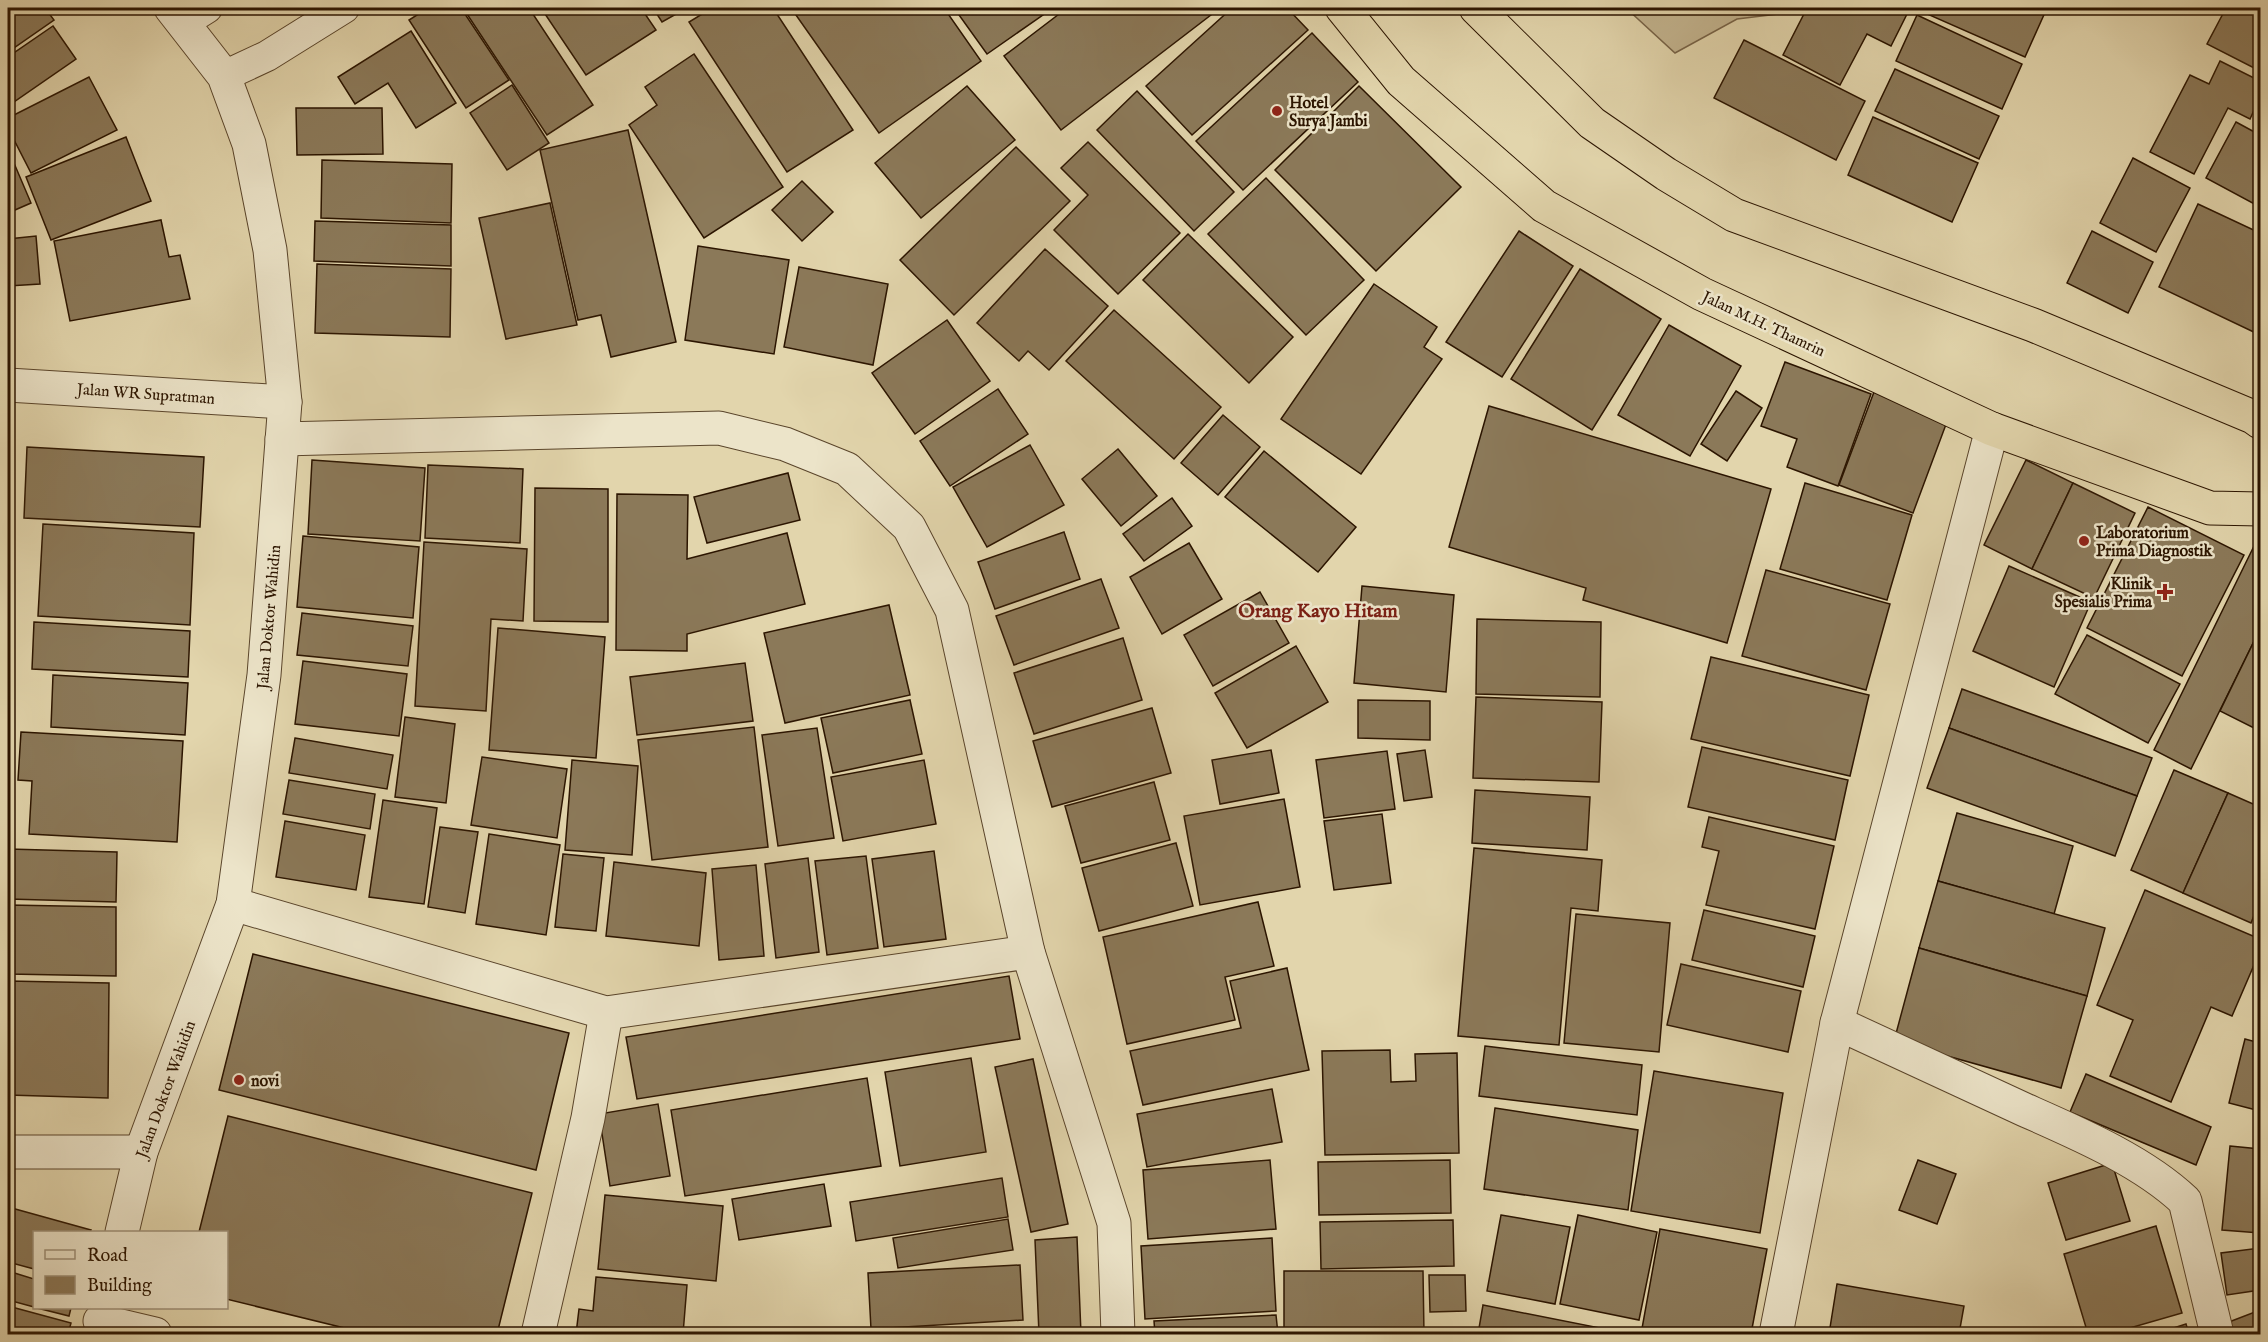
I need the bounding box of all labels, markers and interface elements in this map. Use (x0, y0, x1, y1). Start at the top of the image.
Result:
place label: Hotel Surya Jambi (1289, 94, 1368, 132)
marker: Hotel Surya Jambi (1270, 104, 1284, 118)
street label: Jalan M.H. Thamrin (1697, 287, 1828, 362)
street label: Jalan WR Supratman (74, 380, 216, 410)
place label: Laboratorium Prima Diagnostik (2096, 524, 2212, 562)
marker: Laboratorium Prima Diagnostik (2077, 534, 2091, 548)
street label: Jalan Doktor Wahidin (254, 544, 286, 692)
place label: Klinik Spesialis Prima (2055, 575, 2153, 613)
marker: Klinik Spesialis Prima (2156, 583, 2174, 601)
district label: Orang Kayo Hitam (1238, 599, 1398, 624)
street label: Jalan Doktor Wahidin (132, 1018, 201, 1163)
place label: novi (251, 1072, 280, 1092)
marker: novi (232, 1073, 246, 1087)
legend (33, 1231, 228, 1309)
text: Road (87, 1245, 128, 1268)
text: Building (87, 1275, 152, 1298)

